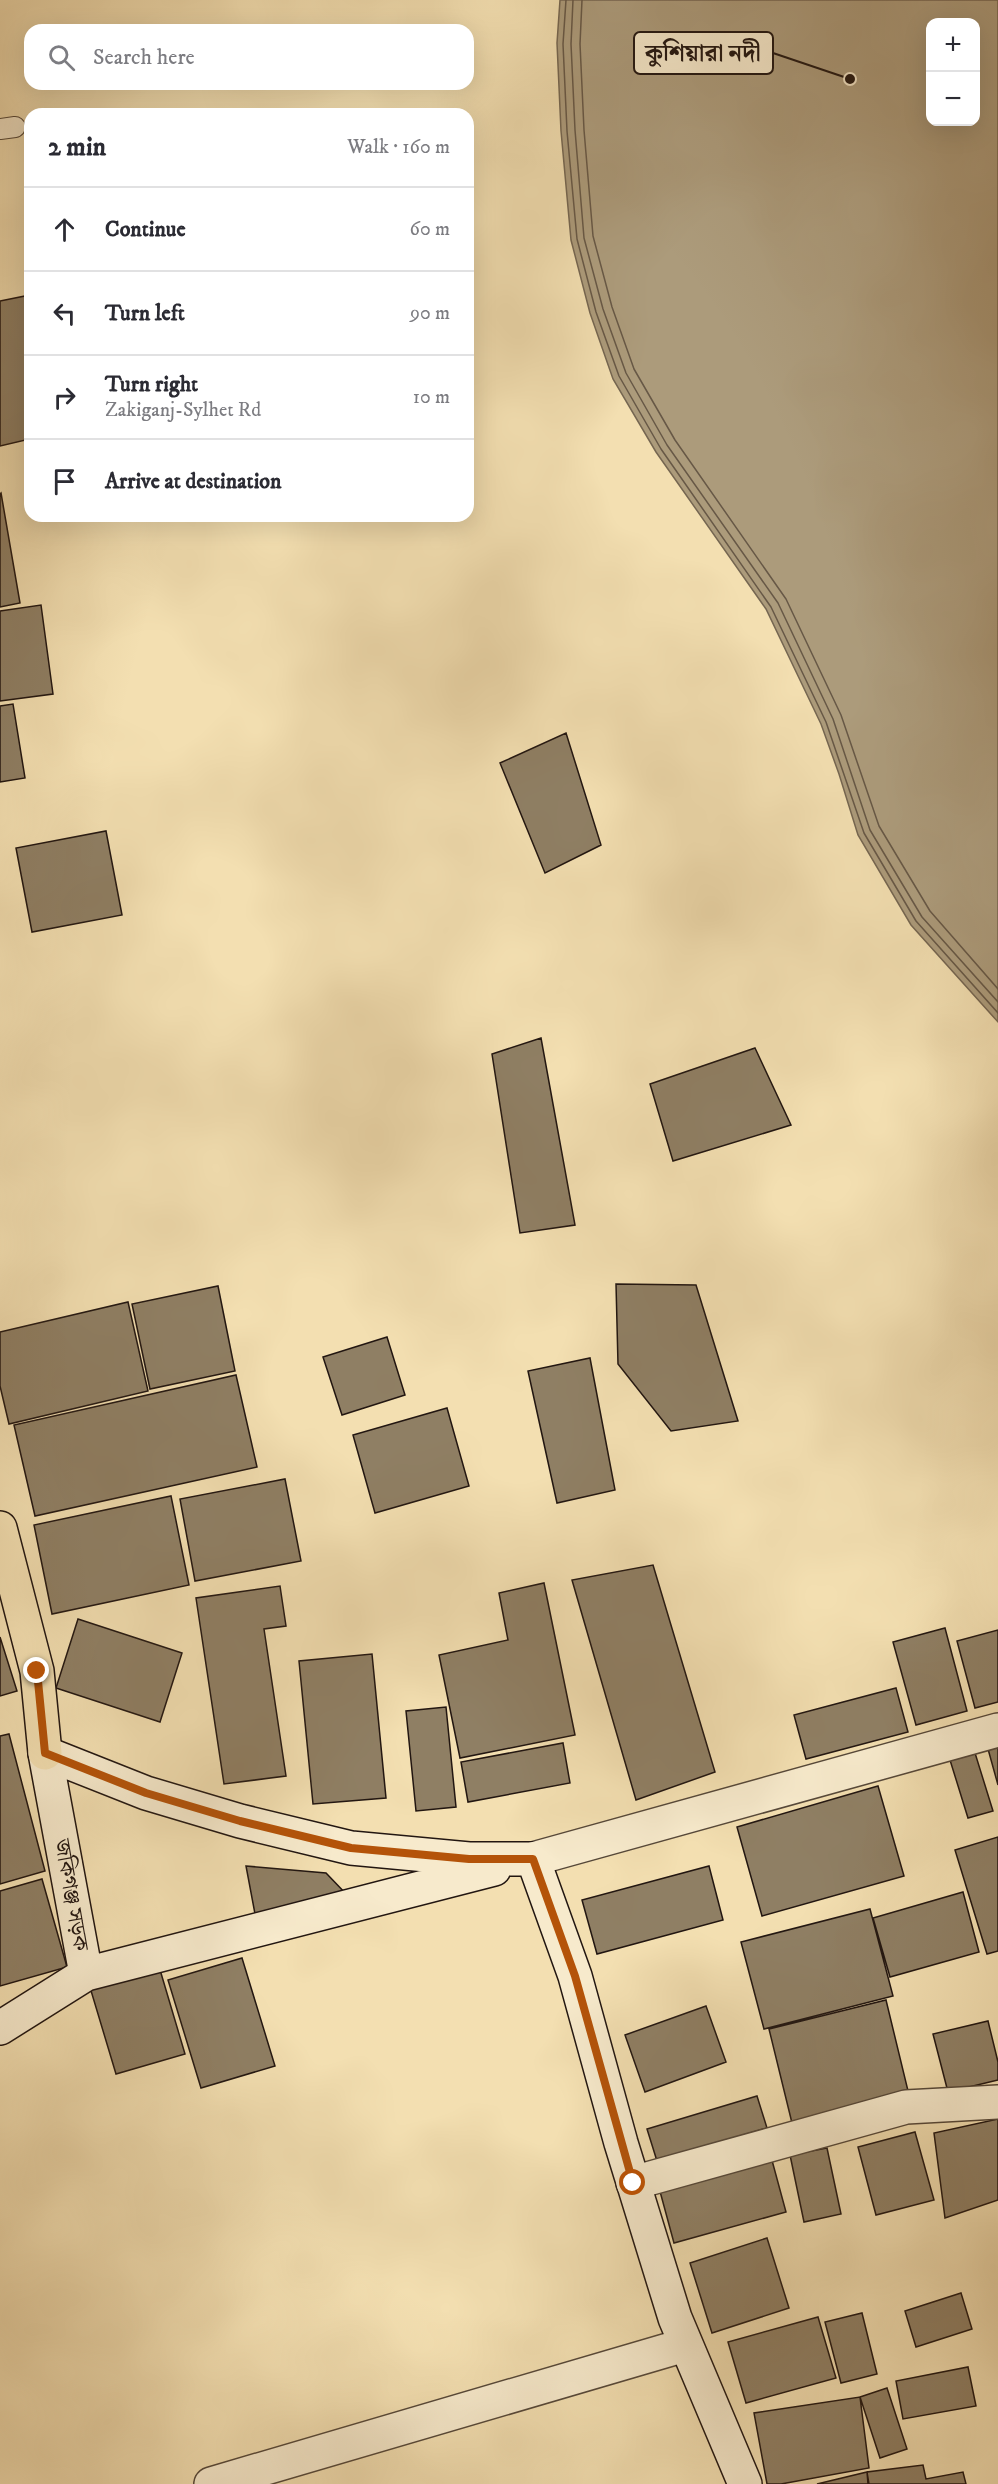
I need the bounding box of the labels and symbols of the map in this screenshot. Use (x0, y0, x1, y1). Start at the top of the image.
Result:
callout: কুশিয়ারা নদী (634, 32, 773, 74)
text: কুশিয়ারা নদী (644, 38, 761, 69)
route end (23, 1657, 49, 1683)
street label: জকিগঞ্জ সড়ক (48, 1836, 95, 1954)
route start (619, 2169, 645, 2195)

